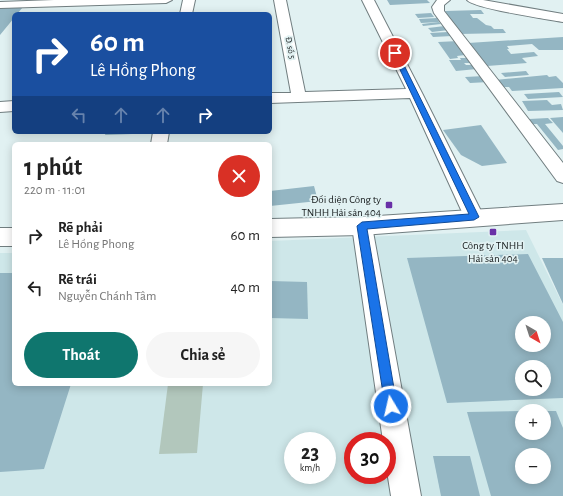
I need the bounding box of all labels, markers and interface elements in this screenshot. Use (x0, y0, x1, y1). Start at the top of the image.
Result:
icon: right (24, 28, 76, 80)
text: 60 m (90, 29, 145, 57)
street label: Đ. số 5 (283, 36, 297, 60)
pin (378, 36, 412, 70)
icon: arrive (384, 42, 406, 64)
text: Lê Hồng Phong (90, 62, 196, 80)
icon: left (68, 104, 90, 126)
icon: ahead (110, 104, 132, 126)
icon: ahead (152, 104, 174, 126)
icon: right (194, 104, 216, 126)
button: close (218, 155, 260, 197)
text: 1 phút (24, 156, 82, 180)
text: 220 m · 11:01 (24, 184, 86, 197)
place label: Đối diện Công ty TNHH Hải sản 404 (301, 194, 381, 218)
marker: Đối diện Công ty TNHH Hải sản 404 (384, 200, 394, 210)
text: Rẽ phải (58, 220, 103, 235)
icon: right (24, 225, 46, 247)
marker: Công ty TNHH Hải sản 404 (488, 227, 498, 237)
text: 60 m (231, 228, 260, 243)
text: Lê Hồng Phong (58, 238, 134, 251)
place label: Công ty TNHH Hải sản 404 (462, 240, 524, 264)
text: Rẽ trái (58, 272, 97, 287)
icon: left (24, 277, 46, 299)
text: 40 m (230, 280, 260, 295)
text: Nguyễn Chánh Tâm (58, 290, 156, 303)
north arrow (515, 316, 551, 352)
map controls (515, 316, 551, 484)
button: Thoát (24, 332, 138, 378)
button: Chia sẻ (146, 332, 260, 378)
button: search (515, 360, 551, 396)
position arrow (370, 385, 412, 427)
button: + (515, 404, 551, 440)
speed limit sign: 30 (344, 432, 396, 484)
text: 23 (301, 443, 319, 463)
button: − (515, 448, 551, 484)
text: km/h (300, 463, 320, 473)

